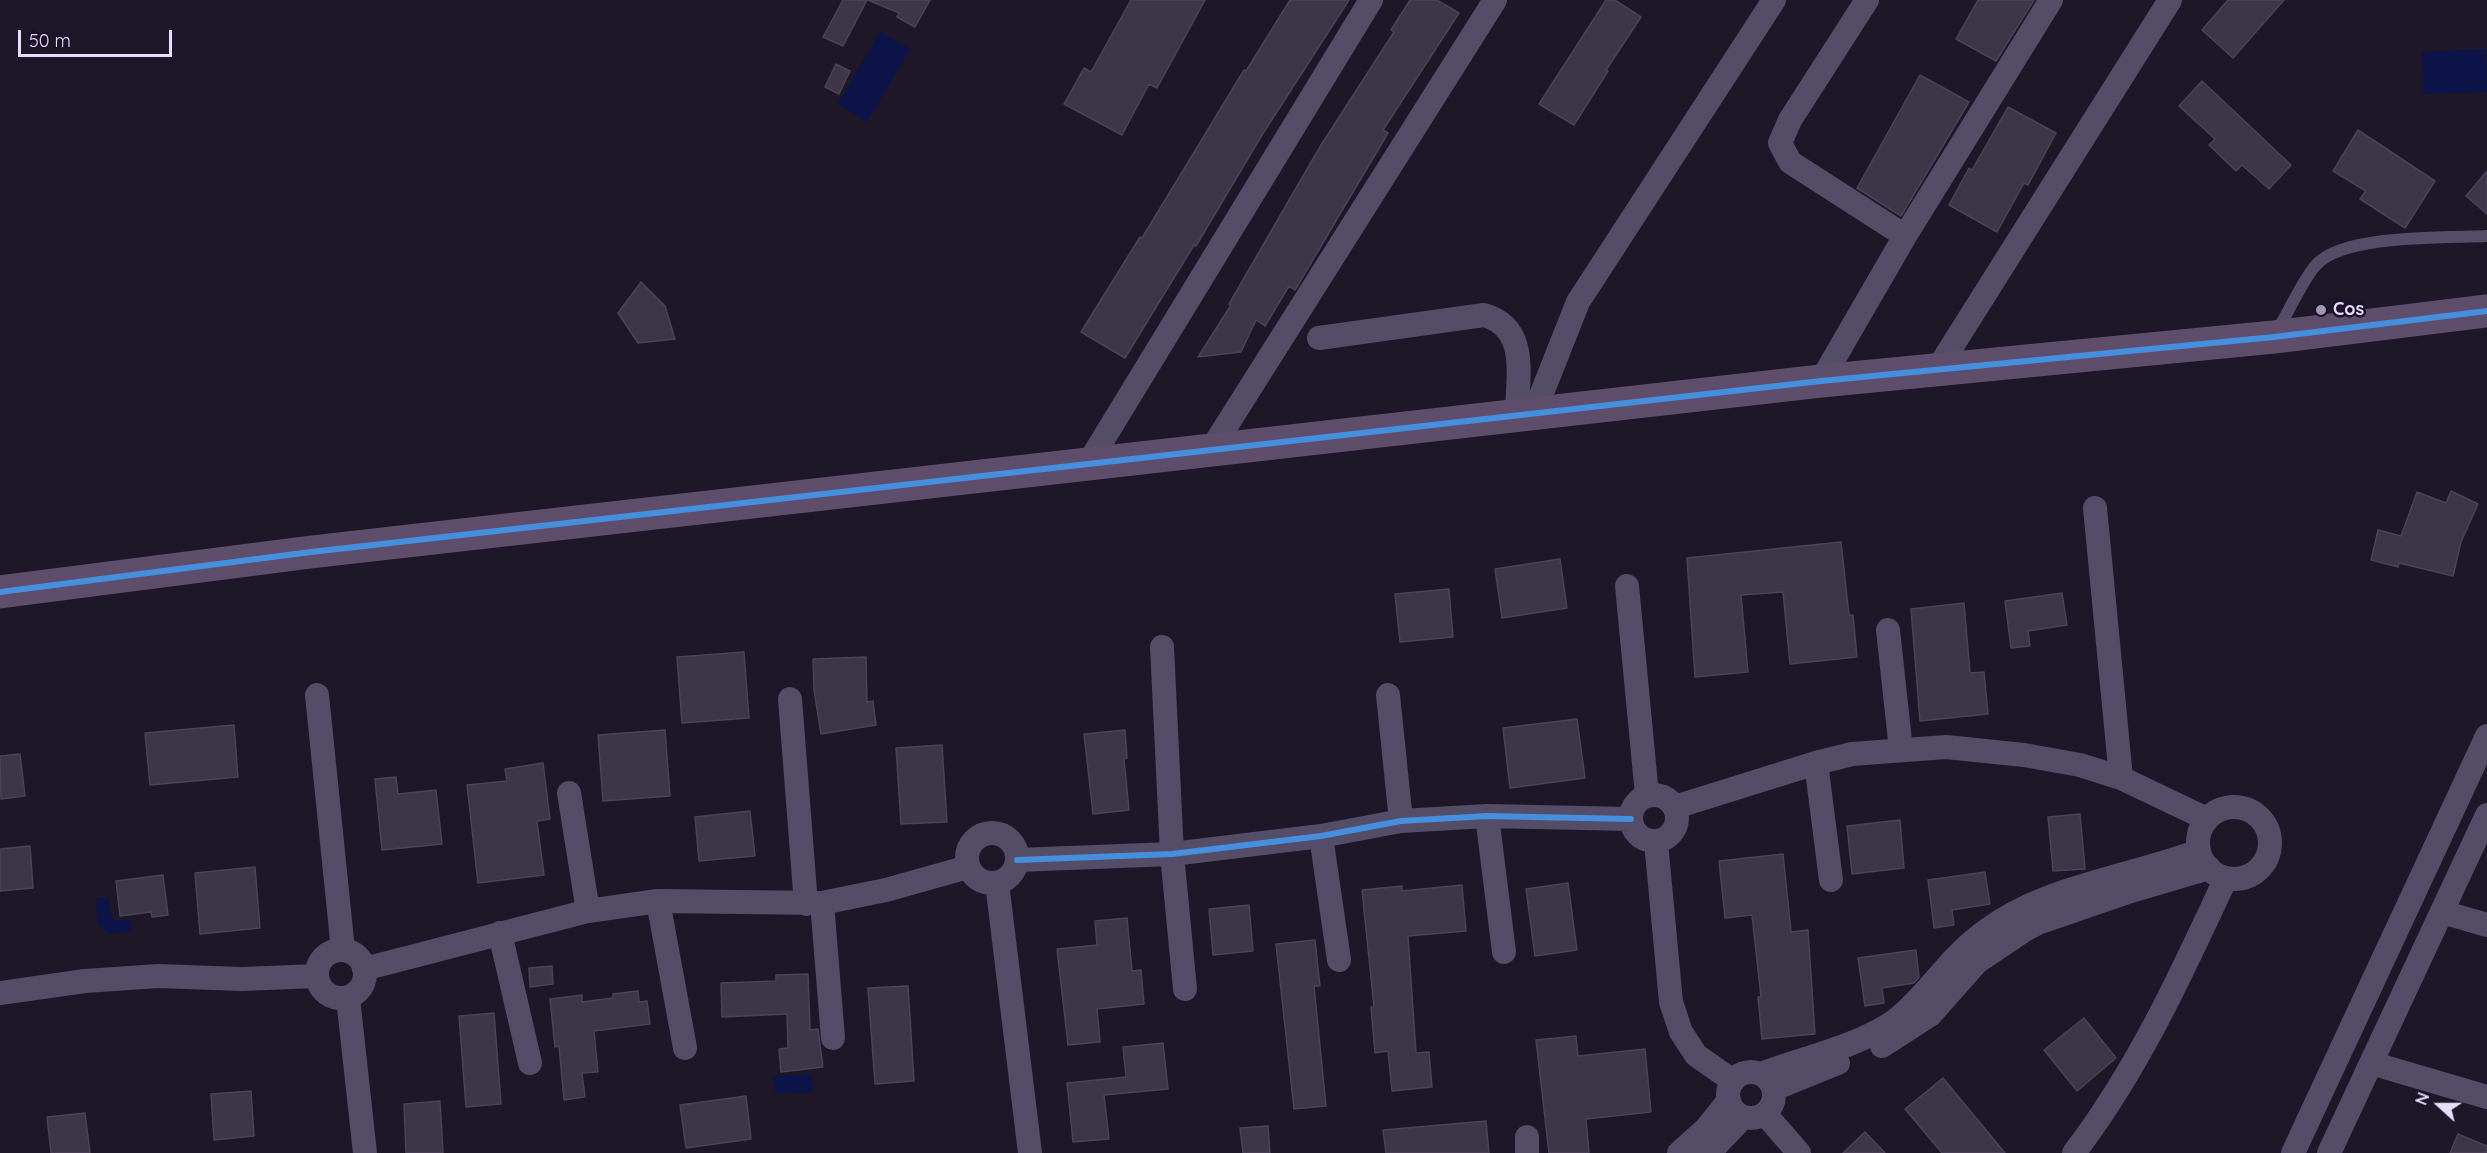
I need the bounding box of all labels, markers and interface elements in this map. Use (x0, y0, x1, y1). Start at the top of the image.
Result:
scale bar (21, 18, 176, 56)
text: 50 m (29, 29, 71, 52)
place label: Cos (2333, 299, 2364, 321)
marker: Cos (2314, 303, 2328, 317)
north arrow (2409, 1075, 2469, 1135)
text: N (2411, 1089, 2434, 1108)

